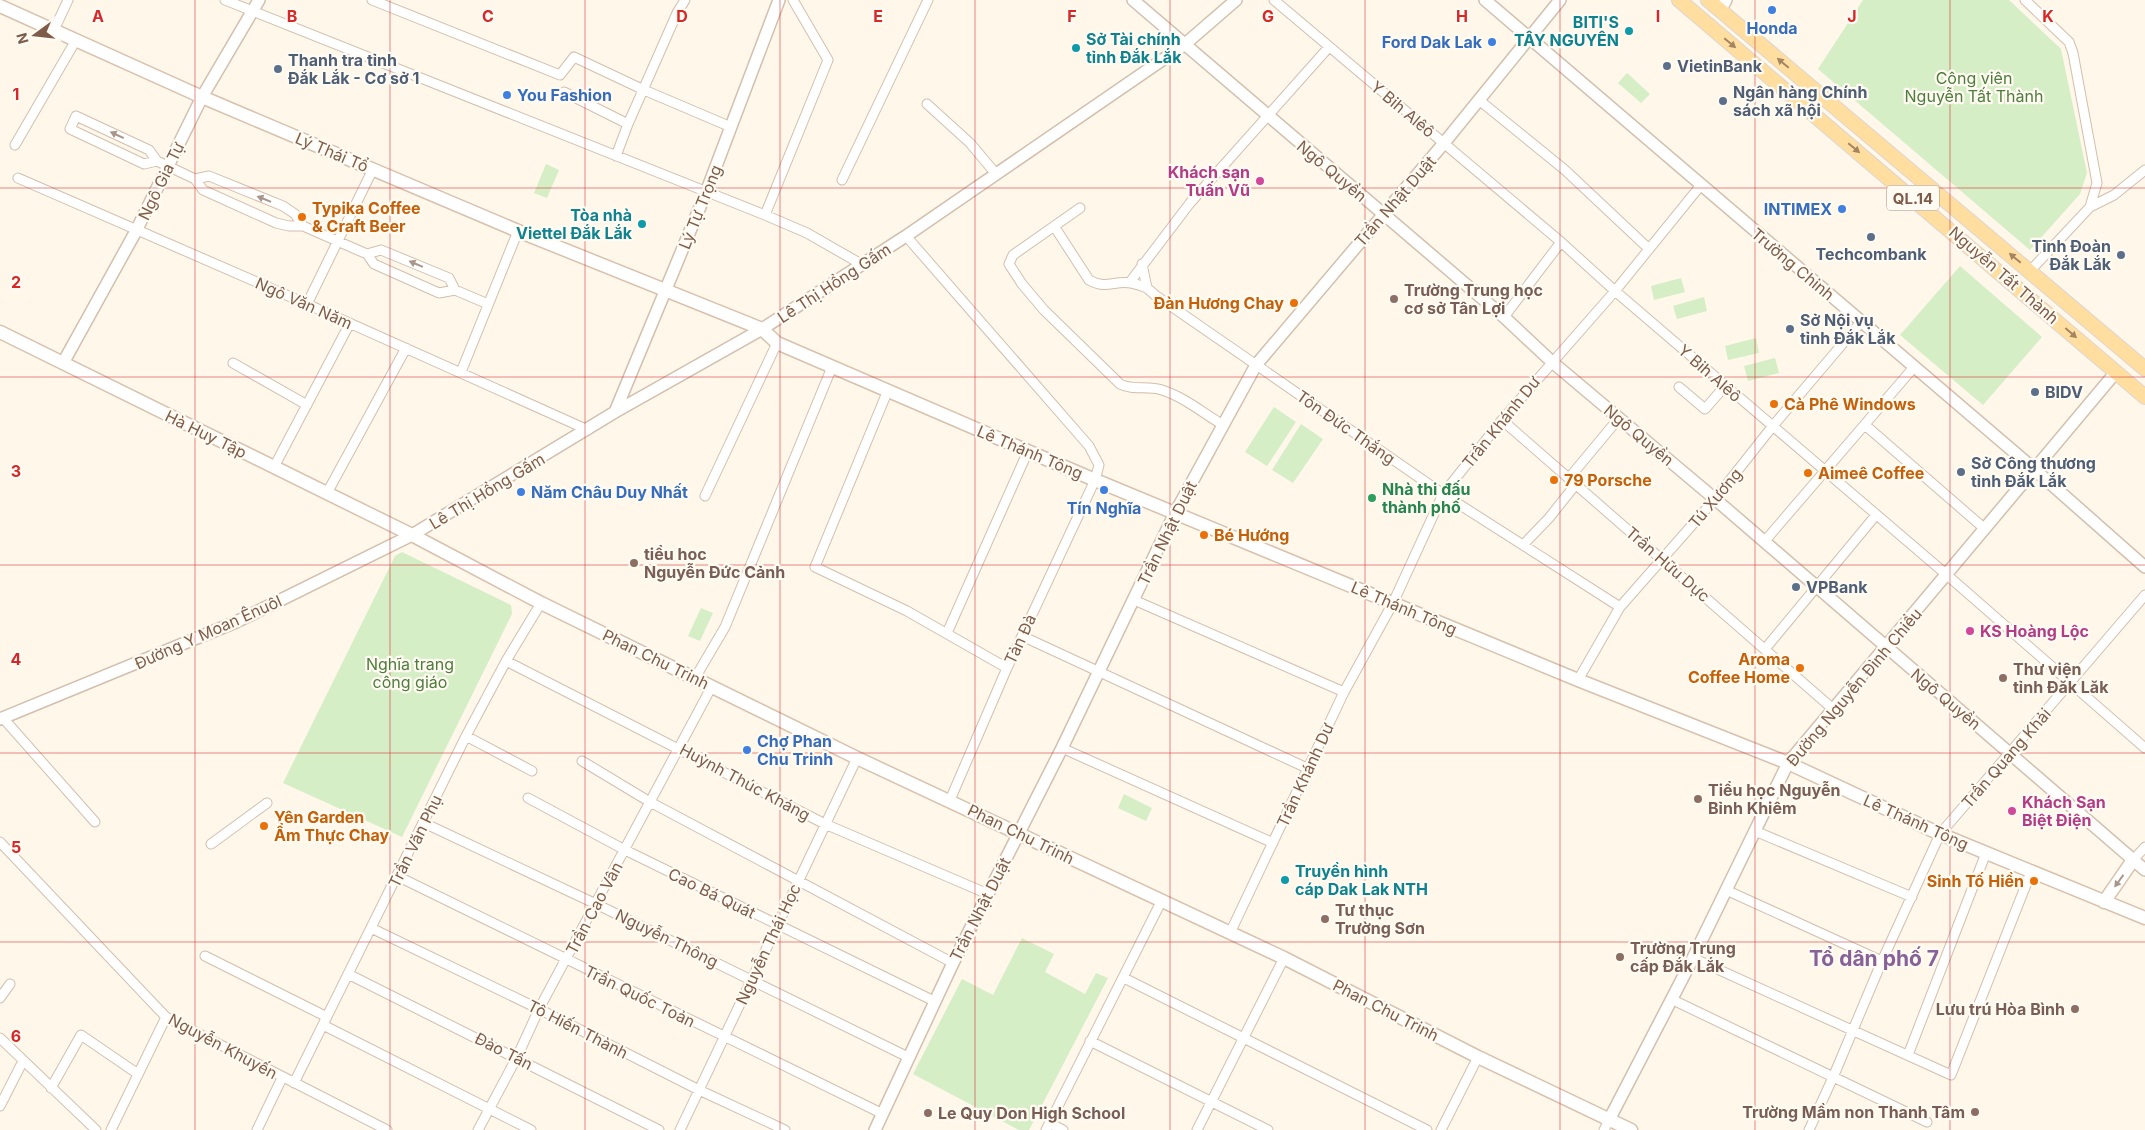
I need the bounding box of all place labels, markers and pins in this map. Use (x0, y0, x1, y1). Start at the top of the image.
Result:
marker: Honda (1766, 4, 1778, 16)
place label: BITI'S TÂY NGUYÊN (1514, 12, 1619, 50)
place label: Honda (1746, 18, 1798, 38)
marker: BITI'S TÂY NGUYÊN (1623, 25, 1635, 37)
place label: Sở Tài chính tỉnh Đắk Lắk (1086, 29, 1182, 67)
place label: Ford Dak Lak (1382, 32, 1483, 52)
marker: Ford Dak Lak (1486, 36, 1498, 48)
marker: Sở Tài chính tỉnh Đắk Lắk (1070, 42, 1082, 54)
place label: Thanh tra tỉnh Đắk Lắk - Cơ sở 1 (288, 50, 419, 88)
place label: VietinBank (1677, 56, 1763, 76)
marker: VietinBank (1661, 60, 1673, 72)
marker: Thanh tra tỉnh Đắk Lắk - Cơ sở 1 (272, 63, 284, 75)
place label: Ngân hàng Chính sách xã hội (1733, 82, 1868, 120)
place label: You Fashion (517, 85, 612, 105)
marker: You Fashion (501, 89, 513, 101)
marker: Ngân hàng Chính sách xã hội (1717, 95, 1729, 107)
place label: Khách sạn Tuấn Vũ (1168, 162, 1250, 200)
marker: Khách sạn Tuấn Vũ (1254, 175, 1266, 187)
place label: Typika Coffee & Craft Beer (312, 198, 421, 236)
place label: INTIMEX (1764, 199, 1832, 219)
marker: INTIMEX (1836, 203, 1848, 215)
place label: Tòa nhà Viettel Đắk Lắk (516, 205, 633, 243)
marker: Typika Coffee & Craft Beer (296, 211, 308, 223)
marker: Tòa nhà Viettel Đắk Lắk (636, 218, 648, 230)
marker: Techcombank (1865, 231, 1877, 243)
place label: Tỉnh Đoàn Đắk Lắk (2032, 236, 2112, 274)
place label: Techcombank (1816, 244, 1927, 264)
marker: Tỉnh Đoàn Đắk Lắk (2115, 249, 2127, 261)
place label: Trường Trung học cơ sở Tân Lợi (1404, 280, 1543, 318)
place label: Đàn Hương Chay (1154, 293, 1284, 313)
marker: Trường Trung học cơ sở Tân Lợi (1388, 293, 1400, 305)
marker: Đàn Hương Chay (1288, 297, 1300, 309)
place label: Sở Nội vụ tỉnh Đắk Lắk (1800, 310, 1896, 348)
marker: Sở Nội vụ tỉnh Đắk Lắk (1784, 323, 1796, 335)
place label: BIDV (2045, 382, 2083, 402)
marker: BIDV (2029, 386, 2041, 398)
place label: Cà Phê Windows (1784, 394, 1916, 414)
marker: Cà Phê Windows (1768, 398, 1780, 410)
place label: Sở Công thương tỉnh Đắk Lắk (1971, 453, 2096, 491)
place label: Aimeê Coffee (1818, 463, 1924, 483)
marker: Sở Công thương tỉnh Đắk Lắk (1955, 466, 1967, 478)
marker: Aimeê Coffee (1802, 467, 1814, 479)
place label: 79 Porsche (1564, 470, 1652, 490)
marker: 79 Porsche (1548, 474, 1560, 486)
place label: Nhà thi đấu thành phố (1382, 479, 1471, 517)
place label: Năm Châu Duy Nhất (531, 482, 688, 502)
marker: Tín Nghĩa (1098, 484, 1110, 496)
marker: Năm Châu Duy Nhất (515, 486, 527, 498)
marker: Nhà thi đấu thành phố (1366, 492, 1378, 504)
place label: Tín Nghĩa (1067, 498, 1141, 518)
place label: Bé Hướng (1214, 525, 1289, 545)
marker: Bé Hướng (1198, 529, 1210, 541)
place label: tiểu học Nguyễn Đức Cảnh (644, 544, 785, 582)
marker: tiểu học Nguyễn Đức Cảnh (628, 557, 640, 569)
place label: VPBank (1806, 577, 1868, 597)
marker: VPBank (1790, 581, 1802, 593)
place label: KS Hoàng Lộc (1980, 621, 2089, 641)
marker: KS Hoàng Lộc (1964, 625, 1976, 637)
place label: Aroma Coffee Home (1688, 649, 1790, 687)
place label: Thư viện tỉnh Đăk Lăk (2013, 659, 2109, 697)
marker: Aroma Coffee Home (1794, 662, 1806, 674)
marker: Thư viện tỉnh Đăk Lăk (1997, 672, 2009, 684)
place label: Chợ Phan Chu Trinh (757, 731, 833, 769)
marker: Chợ Phan Chu Trinh (741, 744, 753, 756)
place label: Tiểu học Nguyễn Bỉnh Khiêm (1708, 780, 1840, 818)
place label: Khách Sạn Biệt Điện (2022, 792, 2106, 830)
marker: Tiểu học Nguyễn Bỉnh Khiêm (1692, 793, 1704, 805)
marker: Khách Sạn Biệt Điện (2006, 805, 2018, 817)
place label: Yên Garden Ẩm Thực Chay (274, 807, 390, 845)
marker: Yên Garden Ẩm Thực Chay (258, 820, 270, 832)
place label: Truyền hình cáp Dak Lak NTH (1295, 861, 1428, 899)
place label: Sinh Tố Hiền (1927, 871, 2024, 891)
marker: Truyền hình cáp Dak Lak NTH (1279, 874, 1291, 886)
marker: Sinh Tố Hiền (2028, 875, 2040, 887)
place label: Tư thục Trường Sơn (1335, 900, 1425, 938)
marker: Tư thục Trường Sơn (1319, 913, 1331, 925)
place label: Trường Trung cấp Đắk Lắk (1630, 938, 1736, 976)
marker: Trường Trung cấp Đắk Lắk (1614, 951, 1626, 963)
place label: Lưu trú Hòa Bình (1936, 999, 2065, 1019)
marker: Lưu trú Hòa Bình (2069, 1003, 2081, 1015)
place label: Trường Mầm non Thanh Tâm (1742, 1102, 1965, 1122)
place label: Le Quy Don High School (938, 1103, 1125, 1123)
marker: Trường Mầm non Thanh Tâm (1969, 1106, 1981, 1118)
marker: Le Quy Don High School (922, 1107, 934, 1119)

